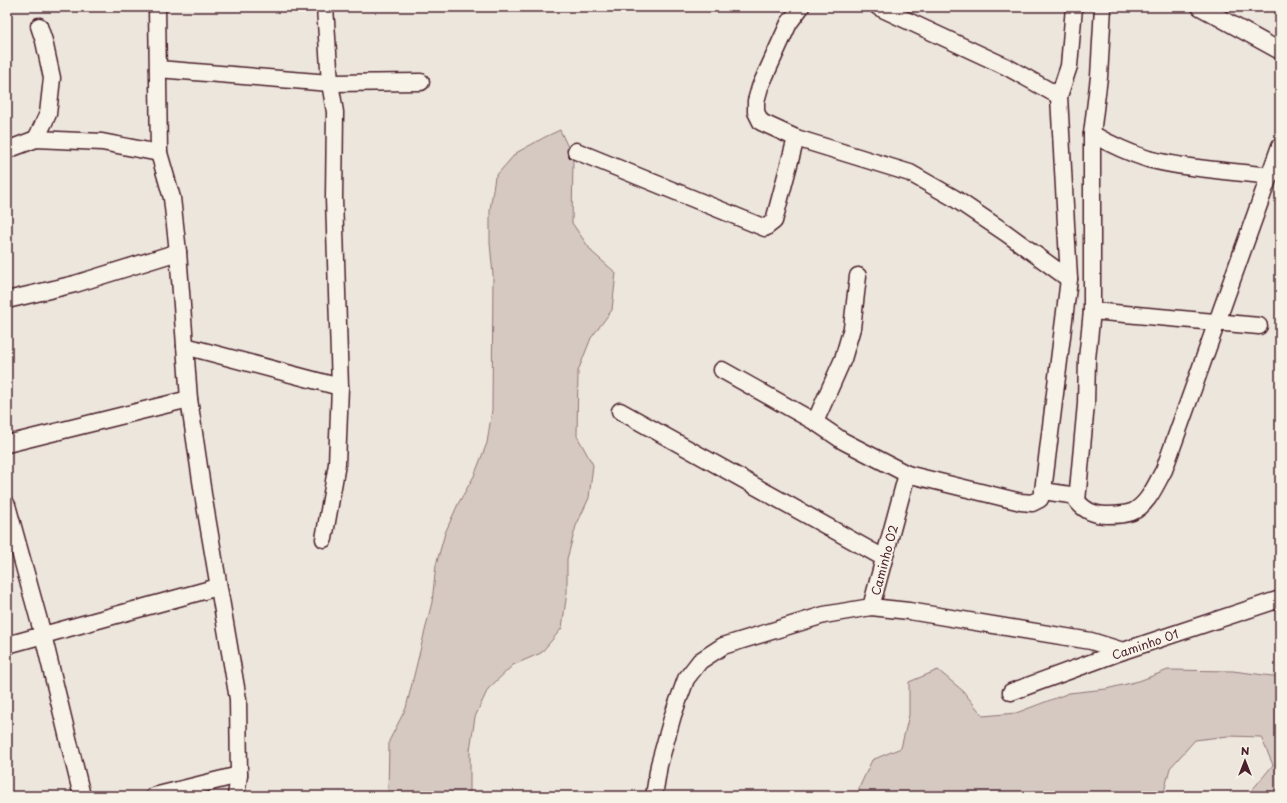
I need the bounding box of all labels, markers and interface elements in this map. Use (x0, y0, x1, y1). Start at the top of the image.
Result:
street label: Caminho 02 (866, 523, 902, 597)
street label: Caminho 01 (1109, 624, 1181, 664)
north arrow (1225, 741, 1265, 781)
text: N (1241, 742, 1250, 759)

